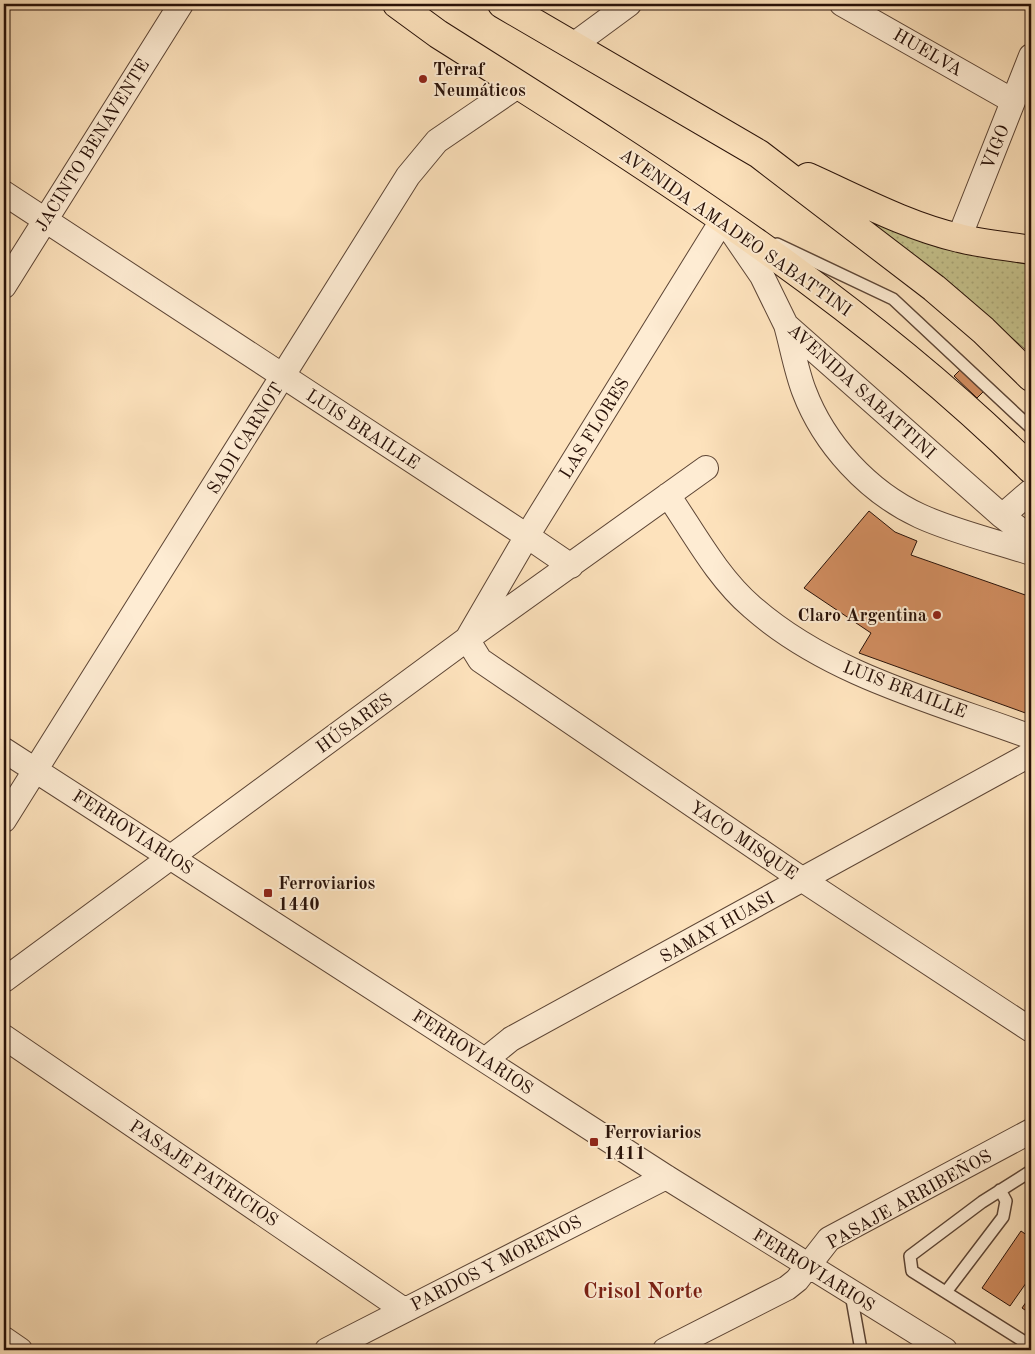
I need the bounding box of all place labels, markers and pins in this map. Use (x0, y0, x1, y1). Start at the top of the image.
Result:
place label: Terraf Neumáticos (433, 61, 526, 100)
marker: Terraf Neumáticos (417, 73, 429, 85)
place label: Claro Argentina (798, 607, 927, 625)
marker: Claro Argentina (931, 609, 943, 621)
place label: Ferroviarios 1440 (278, 875, 376, 914)
marker: Ferroviarios 1440 (262, 887, 274, 899)
place label: Ferroviarios 1411 (604, 1124, 702, 1163)
marker: Ferroviarios 1411 (588, 1136, 600, 1148)

